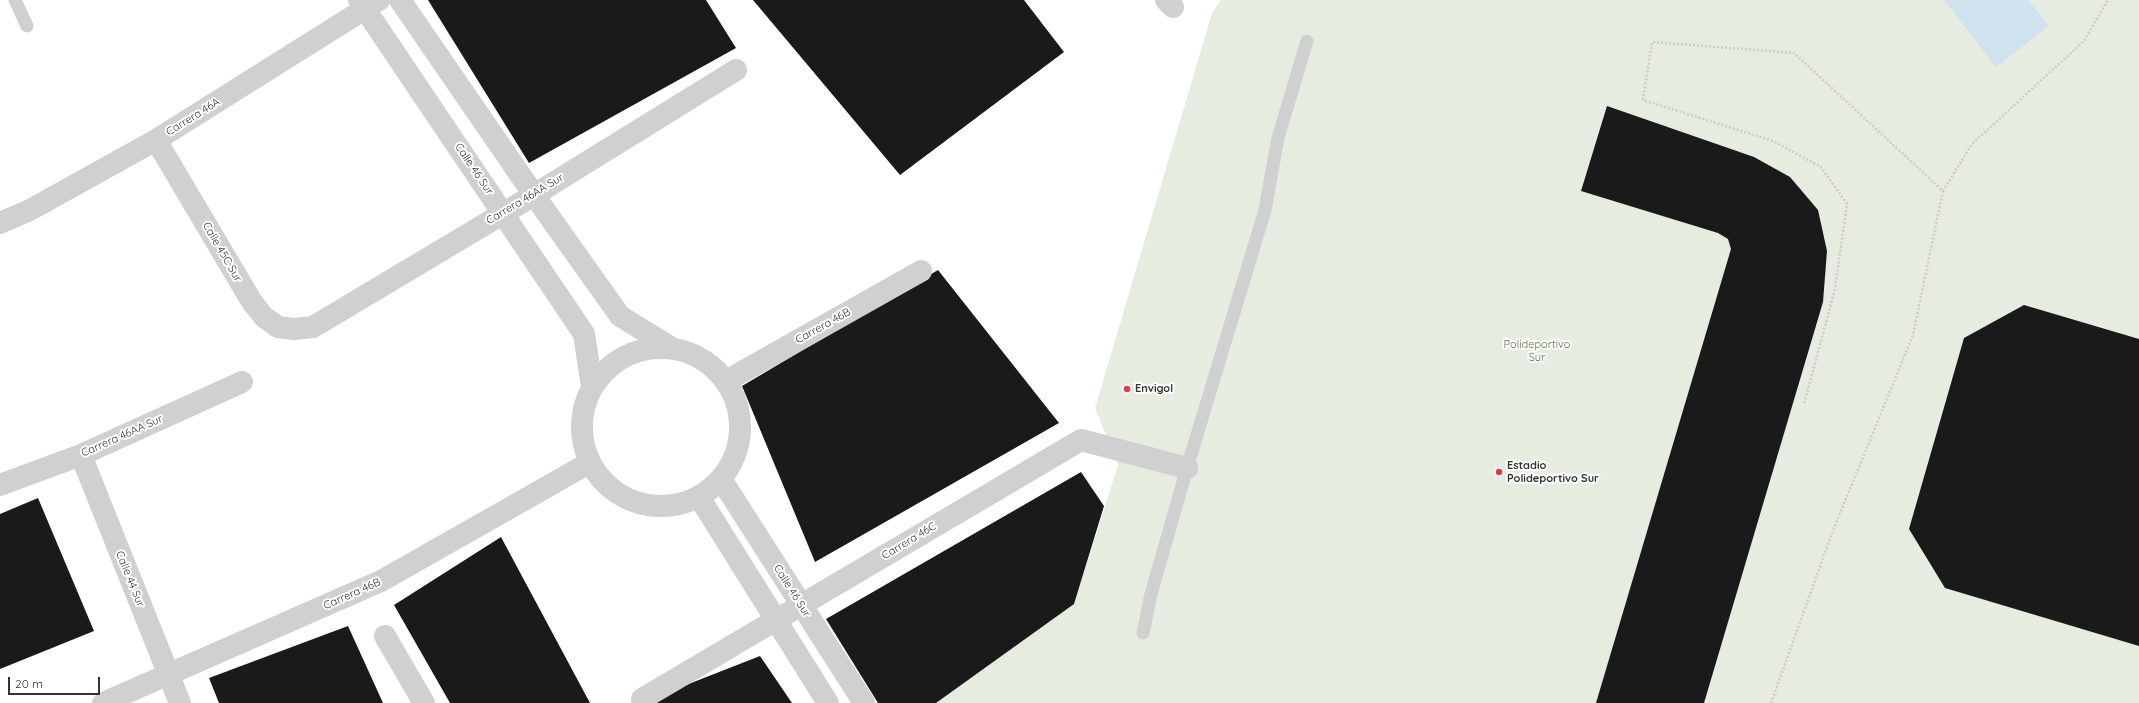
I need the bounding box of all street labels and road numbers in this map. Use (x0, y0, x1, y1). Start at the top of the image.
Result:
street label: Carrera 46A (164, 95, 222, 139)
street label: Calle 46 Sur (452, 141, 496, 197)
street label: Carrera 46AA Sur (484, 171, 566, 227)
street label: Calle 45C Sur (200, 220, 244, 284)
street label: Carrera 46B (793, 305, 853, 347)
street label: Carrera 46AA Sur (79, 412, 165, 460)
street label: Carrera 46C (879, 520, 939, 562)
street label: Calle 44 Sur (113, 549, 147, 609)
street label: Calle 46 Sur (771, 562, 813, 620)
street label: Carrera 46B (321, 576, 383, 612)

